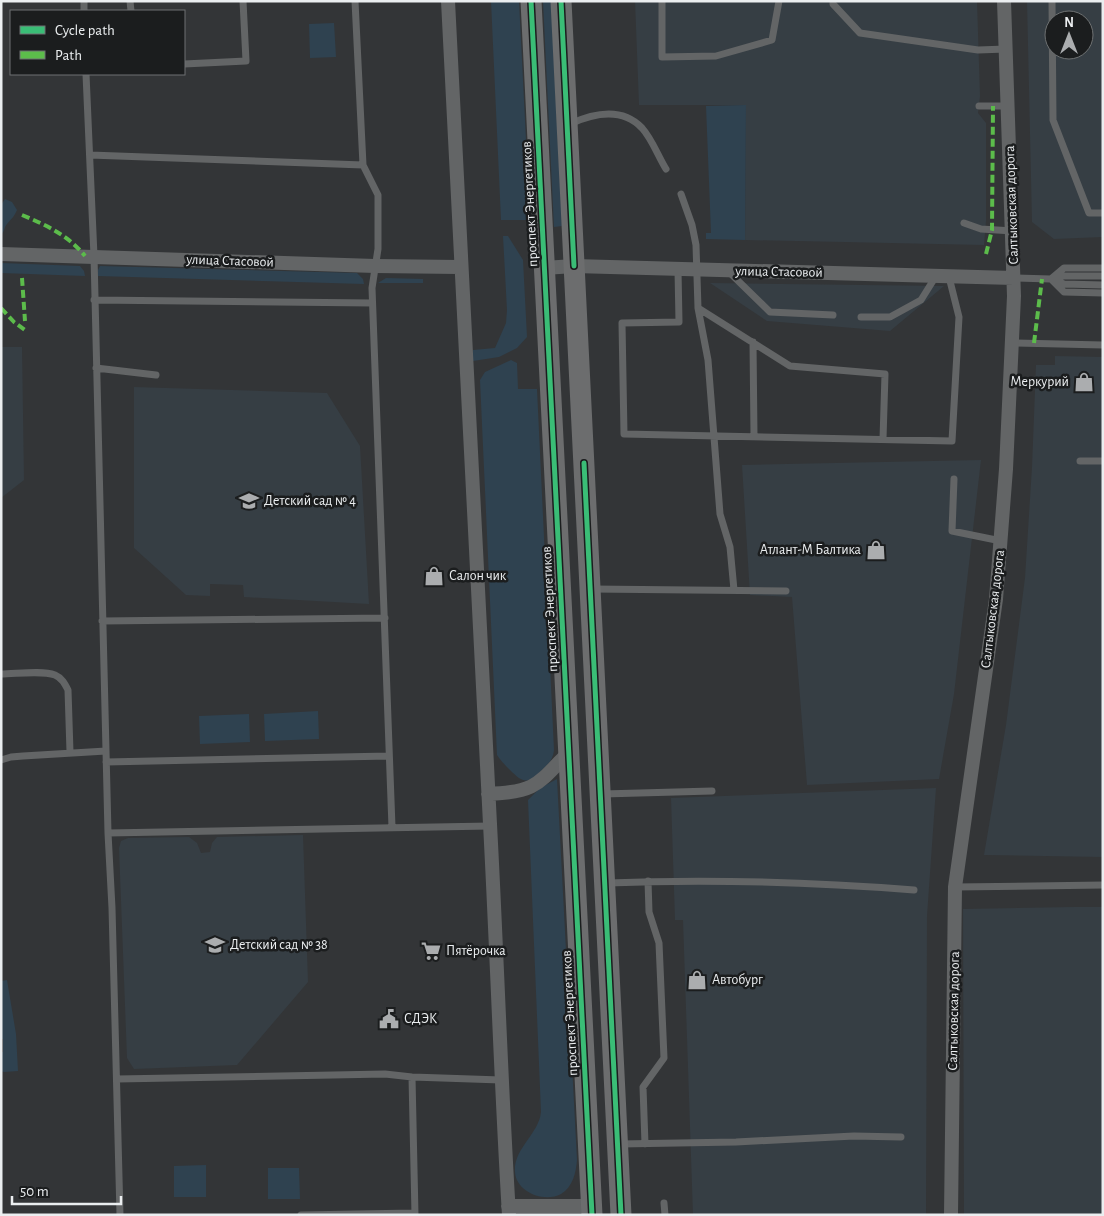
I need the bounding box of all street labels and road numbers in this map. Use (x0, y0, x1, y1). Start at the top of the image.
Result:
street label: проспект Энергетиков (520, 141, 540, 267)
street label: Салтыковская дорога (1003, 145, 1021, 265)
street label: улица Стасовой (185, 252, 274, 270)
street label: улица Стасовой (734, 264, 823, 280)
street label: проспект Энергетиков (540, 546, 560, 672)
street label: Салтыковская дорога (979, 548, 1007, 669)
street label: проспект Энергетиков (560, 950, 580, 1076)
street label: Салтыковская дорога (946, 951, 962, 1071)

